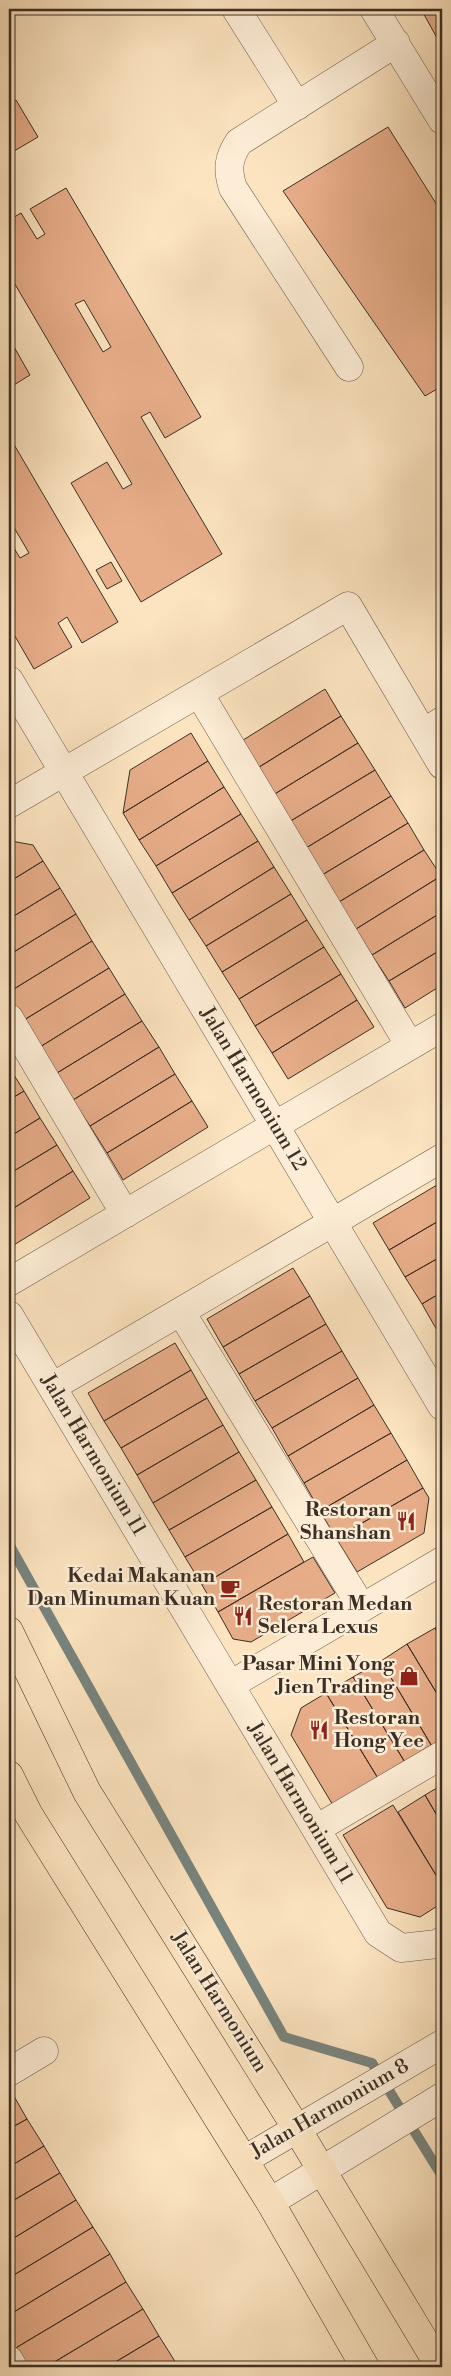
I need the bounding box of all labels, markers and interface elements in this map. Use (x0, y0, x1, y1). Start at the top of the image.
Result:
street label: Jalan Harmonium 12 (194, 1002, 312, 1175)
street label: Jalan Harmonium 11 (34, 1369, 151, 1541)
place label: Restoran Shanshan (300, 1498, 392, 1546)
restaurant icon: Restoran Shanshan (395, 1510, 417, 1532)
place label: Kedai Makanan Dan Minuman Kuan (27, 1564, 216, 1612)
cafe icon: Kedai Makanan Dan Minuman Kuan (219, 1577, 241, 1599)
place label: Restoran Medan Selera Lexus (258, 1592, 413, 1640)
restaurant icon: Restoran Medan Selera Lexus (232, 1605, 254, 1627)
place label: Pasar Mini Yong Jien Trading (242, 1652, 395, 1700)
shop icon: Pasar Mini Yong Jien Trading (398, 1665, 420, 1687)
place label: Restoran Hong Yee (334, 1706, 424, 1754)
street label: Jalan Harmonium 11 (241, 1717, 358, 1889)
restaurant icon: Restoran Hong Yee (308, 1719, 330, 1741)
street label: Jalan Harmonium (165, 1926, 273, 2078)
street label: Jalan Harmonium 8 (246, 2054, 414, 2165)

